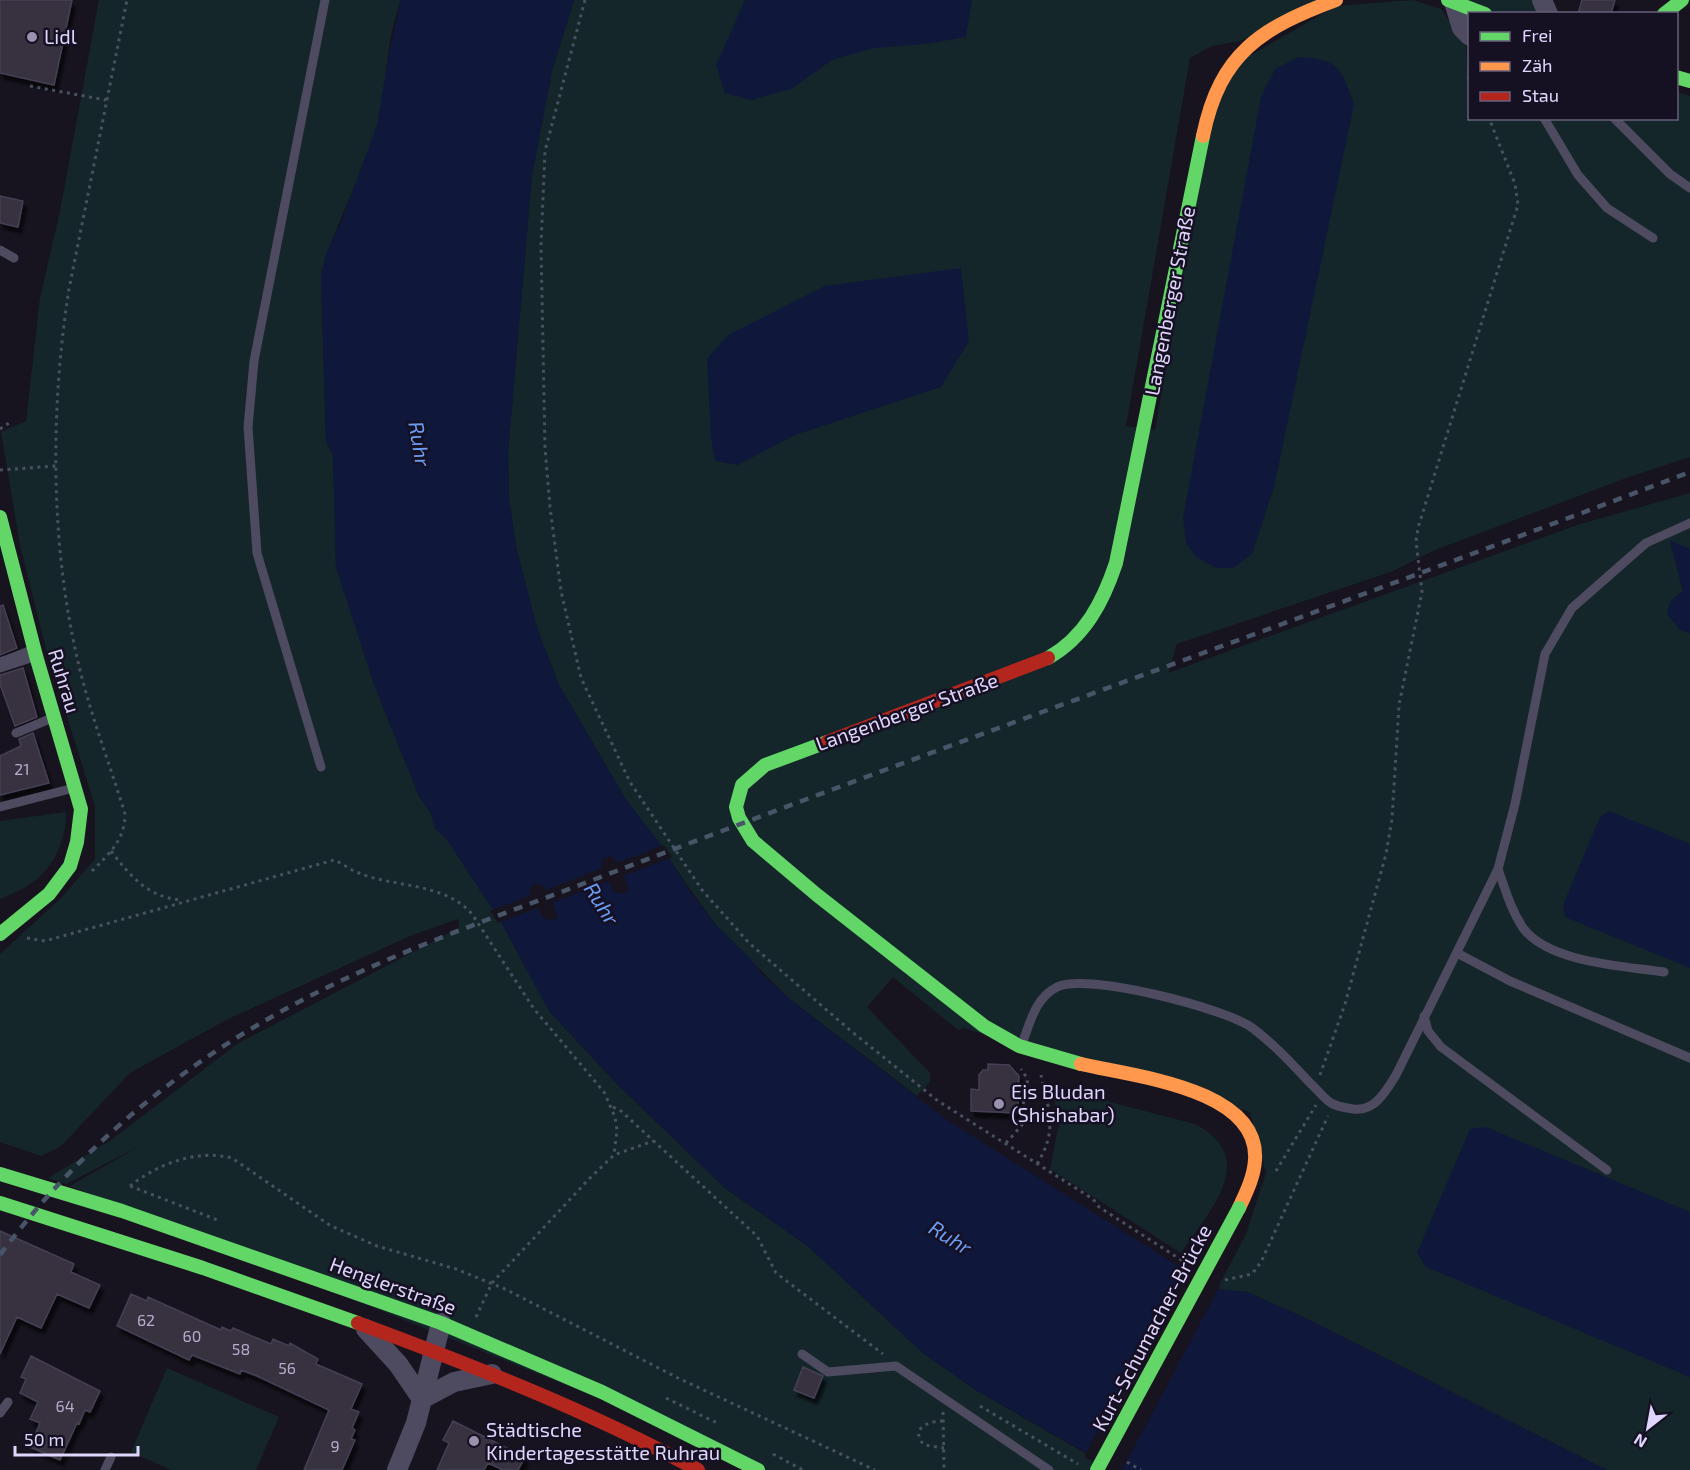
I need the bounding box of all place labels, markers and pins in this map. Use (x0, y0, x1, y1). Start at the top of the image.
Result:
place label: Lidl (44, 24, 77, 48)
marker: Lidl (25, 30, 39, 44)
place label: Eis Bludan (Shishabar) (1011, 1079, 1115, 1126)
marker: Eis Bludan (Shishabar) (992, 1097, 1006, 1111)
place label: Städtische Kindertagesstätte Ruhrau (486, 1417, 720, 1464)
marker: Städtische Kindertagesstätte Ruhrau (467, 1434, 481, 1448)

